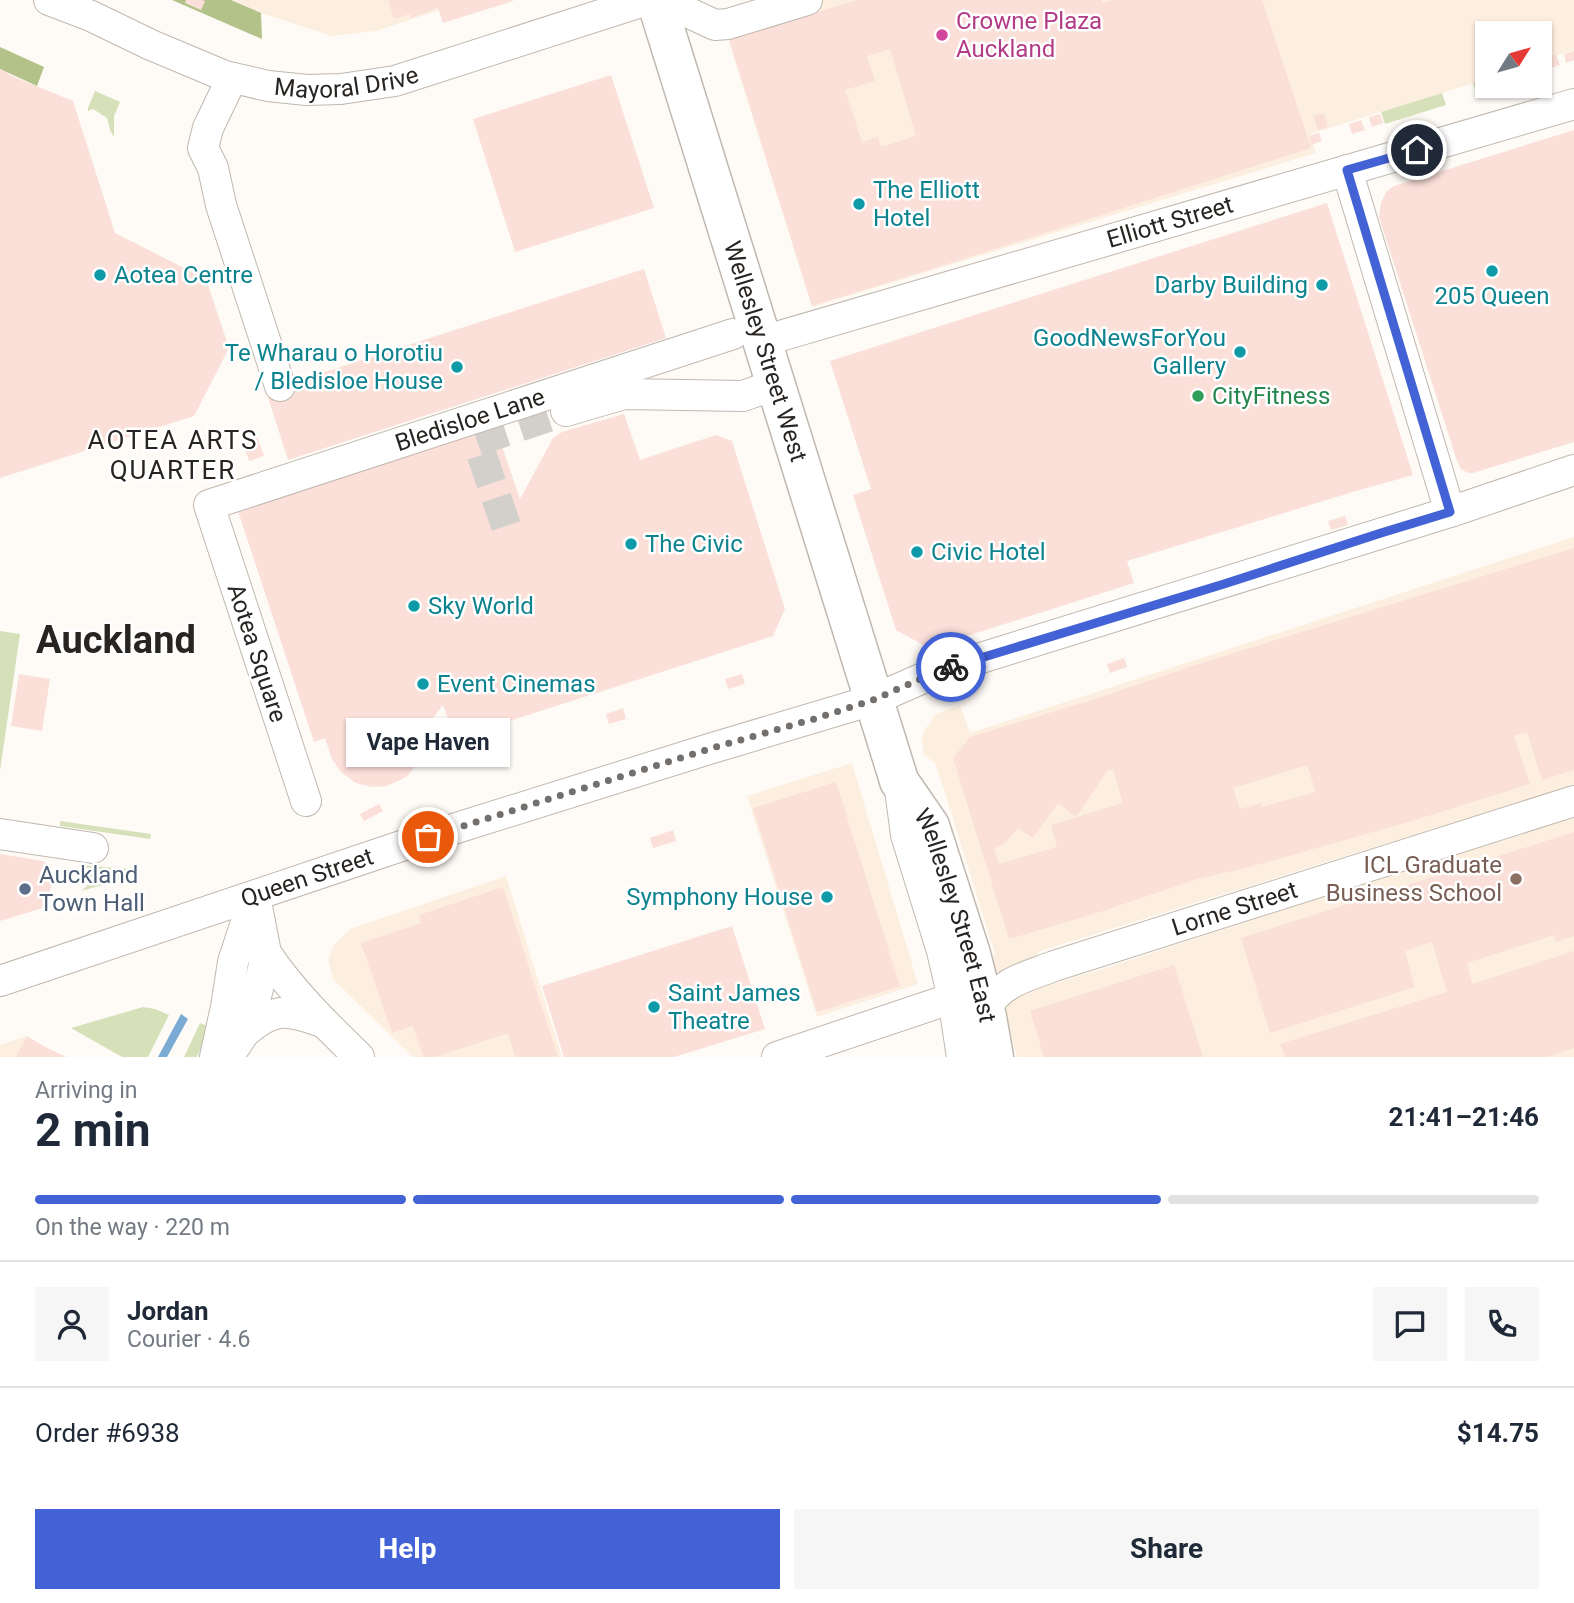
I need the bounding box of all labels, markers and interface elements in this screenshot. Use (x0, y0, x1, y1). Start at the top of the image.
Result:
place label: Crowne Plaza Auckland (956, 7, 1102, 63)
north arrow (1475, 21, 1552, 98)
map controls (1475, 21, 1552, 98)
marker: Crowne Plaza Auckland (934, 27, 950, 43)
street label: Mayoral Drive (273, 60, 422, 104)
pin (1387, 120, 1447, 180)
icon: home (1398, 131, 1436, 169)
place label: The Elliott Hotel (873, 176, 980, 232)
street label: Elliott Street (1104, 190, 1236, 254)
marker: The Elliott Hotel (851, 196, 867, 212)
street label: Wellesley Street West (718, 238, 813, 465)
place label: Aotea Centre (114, 261, 253, 289)
marker: 205 Queen (1484, 263, 1500, 279)
marker: Aotea Centre (92, 267, 108, 283)
place label: Darby Building (1154, 271, 1308, 299)
marker: Darby Building (1314, 277, 1330, 293)
place label: 205 Queen (1435, 282, 1549, 310)
place label: GoodNewsForYou Gallery (1033, 324, 1227, 380)
place label: Te Wharau o Horotiu / Bledisloe House (225, 339, 443, 395)
marker: GoodNewsForYou Gallery (1232, 344, 1248, 360)
marker: Te Wharau o Horotiu / Bledisloe House (449, 359, 465, 375)
street label: Bledisloe Lane (392, 382, 548, 457)
place label: CityFitness (1212, 382, 1330, 410)
marker: CityFitness (1190, 388, 1206, 404)
district label: AOTEA ARTS QUARTER (88, 425, 258, 485)
place label: The Civic (645, 530, 743, 558)
marker: The Civic (623, 536, 639, 552)
place label: Civic Hotel (931, 538, 1046, 566)
marker: Civic Hotel (909, 544, 925, 560)
street label: Aotea Square (221, 580, 293, 726)
place label: Sky World (428, 592, 534, 620)
marker: Sky World (406, 598, 422, 614)
district label: Auckland (36, 618, 196, 662)
courier (916, 632, 986, 702)
icon: bike (932, 648, 970, 686)
place label: Event Cinemas (437, 670, 596, 698)
marker: Event Cinemas (415, 676, 431, 692)
callout: Vape Haven (346, 718, 510, 767)
text: Vape Haven (366, 729, 490, 756)
street label: Wellesley Street East (908, 803, 1002, 1025)
pin (398, 807, 458, 867)
icon: bag (409, 818, 447, 856)
street label: Queen Street (237, 842, 377, 913)
place label: ICL Graduate Business School (1326, 851, 1502, 907)
place label: Auckland Town Hall (39, 861, 145, 917)
marker: ICL Graduate Business School (1508, 871, 1524, 887)
street label: Lorne Street (1168, 876, 1301, 942)
marker: Auckland Town Hall (17, 881, 33, 897)
place label: Symphony House (626, 883, 813, 911)
marker: Symphony House (819, 889, 835, 905)
place label: Saint James Theatre (668, 979, 801, 1035)
marker: Saint James Theatre (646, 999, 662, 1015)
text: Arriving in (35, 1077, 138, 1104)
text: 21:41–21:46 (1389, 1102, 1539, 1132)
text: 2 min (35, 1103, 151, 1157)
text: On the way · 220 m (35, 1214, 230, 1241)
button: person (35, 1287, 109, 1361)
button: chat (1373, 1287, 1447, 1361)
button: phone (1465, 1287, 1539, 1361)
text: Jordan (127, 1296, 209, 1326)
text: Courier · 4.6 (127, 1326, 250, 1353)
text: Order #6938 (35, 1418, 180, 1448)
text: $14.75 (1457, 1418, 1539, 1448)
button: Help (35, 1509, 780, 1589)
button: Share (794, 1509, 1539, 1589)

